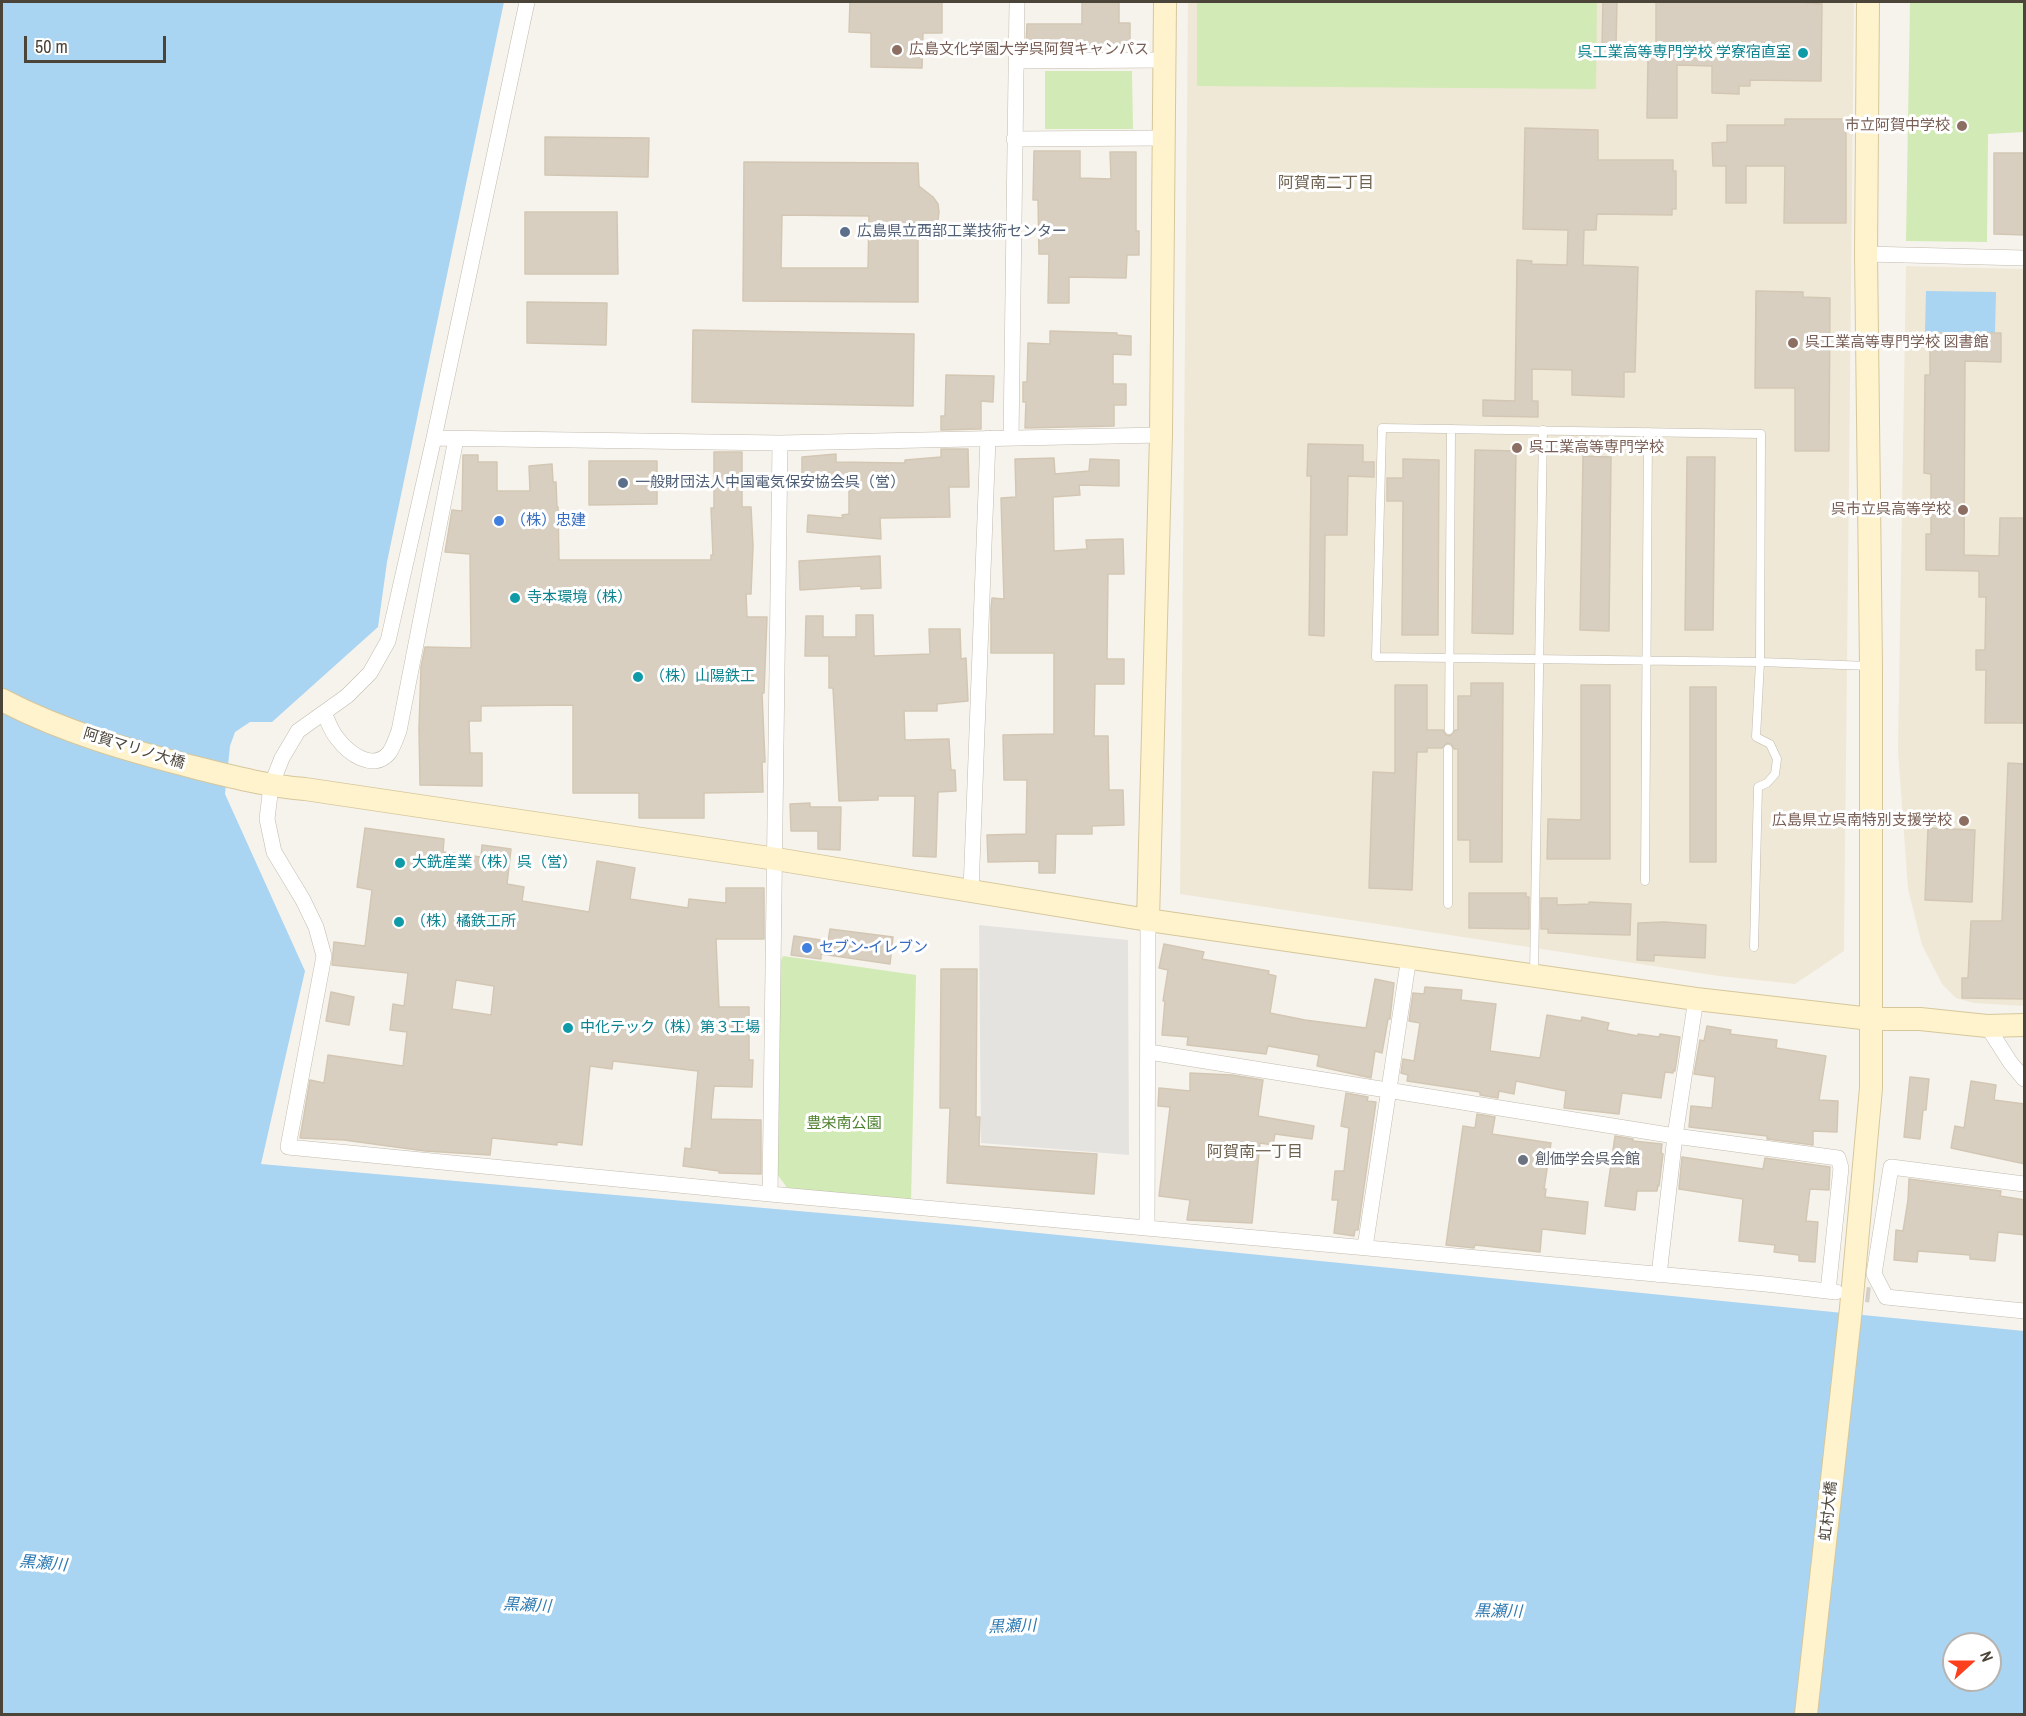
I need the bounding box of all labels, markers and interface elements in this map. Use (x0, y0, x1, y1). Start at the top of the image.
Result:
scale bar (27, 24, 170, 62)
text: 50 m (35, 34, 68, 59)
place label: 広島文化学園大学呉阿賀キャンパス (909, 41, 1149, 59)
marker: 広島文化学園大学呉阿賀キャンパス (890, 43, 904, 57)
place label: 呉工業高等専門学校 学寮宿直室 (1578, 44, 1791, 62)
marker: 呉工業高等専門学校 学寮宿直室 (1796, 46, 1810, 60)
place label: 市立阿賀中学校 (1845, 117, 1950, 135)
marker: 市立阿賀中学校 (1955, 119, 1969, 133)
district label: 阿賀南二丁目 (1278, 174, 1374, 194)
place label: 広島県立西部工業技術センター (857, 223, 1067, 241)
marker: 広島県立西部工業技術センター (838, 225, 852, 239)
place label: 呉工業高等専門学校 図書館 (1805, 334, 1988, 352)
marker: 呉工業高等専門学校 図書館 (1786, 336, 1800, 350)
place label: 呉工業高等専門学校 (1529, 439, 1664, 457)
marker: 呉工業高等専門学校 (1510, 441, 1524, 455)
place label: 一般財団法人中国電気保安協会呉（営） (635, 474, 905, 492)
marker: 一般財団法人中国電気保安協会呉（営） (616, 476, 630, 490)
place label: 呉市立呉高等学校 (1831, 501, 1951, 519)
marker: 呉市立呉高等学校 (1956, 503, 1970, 517)
place label: （株）忠建 (511, 512, 586, 530)
marker: （株）忠建 (492, 514, 506, 528)
place label: 寺本環境（株） (527, 589, 632, 607)
marker: 寺本環境（株） (508, 591, 522, 605)
place label: （株）山陽鉄工 (650, 668, 755, 686)
marker: （株）山陽鉄工 (631, 670, 645, 684)
street label: 阿賀マリノ大橋 (81, 725, 187, 773)
place label: 広島県立呉南特別支援学校 (1772, 812, 1952, 830)
marker: 広島県立呉南特別支援学校 (1957, 814, 1971, 828)
place label: 大銑産業（株）呉（営） (412, 854, 577, 872)
marker: 大銑産業（株）呉（営） (393, 856, 407, 870)
place label: （株）橘鉄工所 (411, 913, 516, 931)
marker: （株）橘鉄工所 (392, 915, 406, 929)
place label: セブン-イレブン (819, 939, 928, 957)
marker: セブン-イレブン (800, 941, 814, 955)
place label: 中化テック（株）第３工場 (580, 1019, 760, 1037)
marker: 中化テック（株）第３工場 (561, 1021, 575, 1035)
park label: 豊栄南公園 (807, 1115, 881, 1133)
district label: 阿賀南一丁目 (1207, 1143, 1303, 1163)
place label: 創価学会呉会館 (1535, 1151, 1640, 1169)
marker: 創価学会呉会館 (1516, 1153, 1530, 1167)
street label: 虹村大橋 (1817, 1480, 1841, 1542)
water label: 黒瀬川 (18, 1552, 68, 1576)
water label: 黒瀬川 (503, 1595, 551, 1617)
water label: 黒瀬川 (1474, 1602, 1522, 1622)
water label: 黒瀬川 (988, 1617, 1036, 1637)
north arrow (1942, 1632, 2002, 1692)
text: N (1975, 1648, 1999, 1665)

